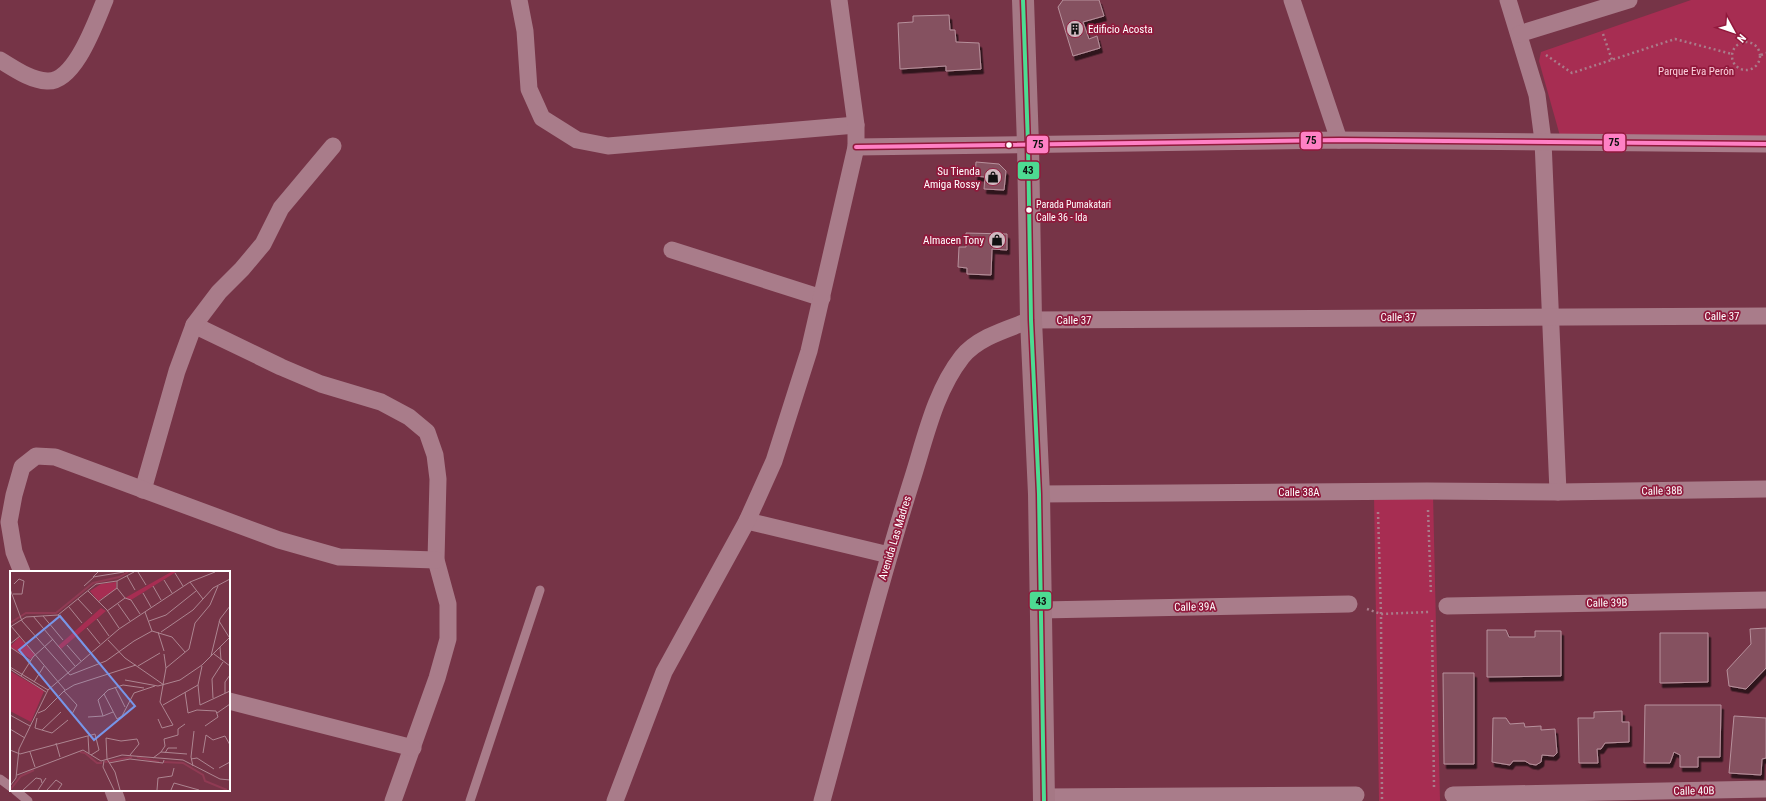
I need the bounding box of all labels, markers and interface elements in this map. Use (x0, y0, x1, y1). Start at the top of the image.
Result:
north arrow (1714, 12, 1754, 52)
building icon: Edificio Acosta (1065, 19, 1085, 39)
place label: Edificio Acosta (1088, 23, 1153, 36)
text: N (1734, 31, 1748, 45)
park label: Parque Eva Perón (1658, 65, 1734, 78)
line badge: 75 (1300, 131, 1322, 150)
line badge: 75 (1603, 133, 1626, 152)
text: 75 (1305, 134, 1317, 147)
line badge: 75 (1026, 135, 1049, 154)
text: 75 (1608, 136, 1620, 149)
text: 75 (1032, 138, 1044, 151)
unlabelled marker (1004, 140, 1014, 150)
line badge: 43 (1017, 161, 1040, 180)
text: 43 (1022, 164, 1034, 177)
place label: Su Tienda Amiga Rossy (924, 165, 980, 191)
shop icon: Su Tienda Amiga Rossy (983, 167, 1003, 187)
place label: Parada Pumakatari Calle 36 - Ida (1036, 199, 1111, 223)
marker: Parada Pumakatari Calle 36 - Ida (1024, 205, 1034, 215)
shop icon: Almacen Tony (987, 230, 1007, 250)
place label: Almacen Tony (923, 234, 984, 247)
street label: Calle 37 (1704, 310, 1740, 323)
street label: Calle 37 (1380, 311, 1416, 324)
street label: Calle 37 (1056, 314, 1092, 327)
street label: Calle 38B (1641, 484, 1683, 498)
street label: Calle 38A (1278, 486, 1320, 499)
street label: Avenida Las Madres (876, 494, 914, 582)
inset map (10, 571, 230, 791)
line badge: 43 (1029, 591, 1052, 610)
text: 43 (1035, 595, 1047, 608)
street label: Calle 39B (1586, 596, 1628, 610)
street label: Calle 39A (1174, 600, 1216, 614)
street label: Calle 40B (1673, 784, 1715, 798)

